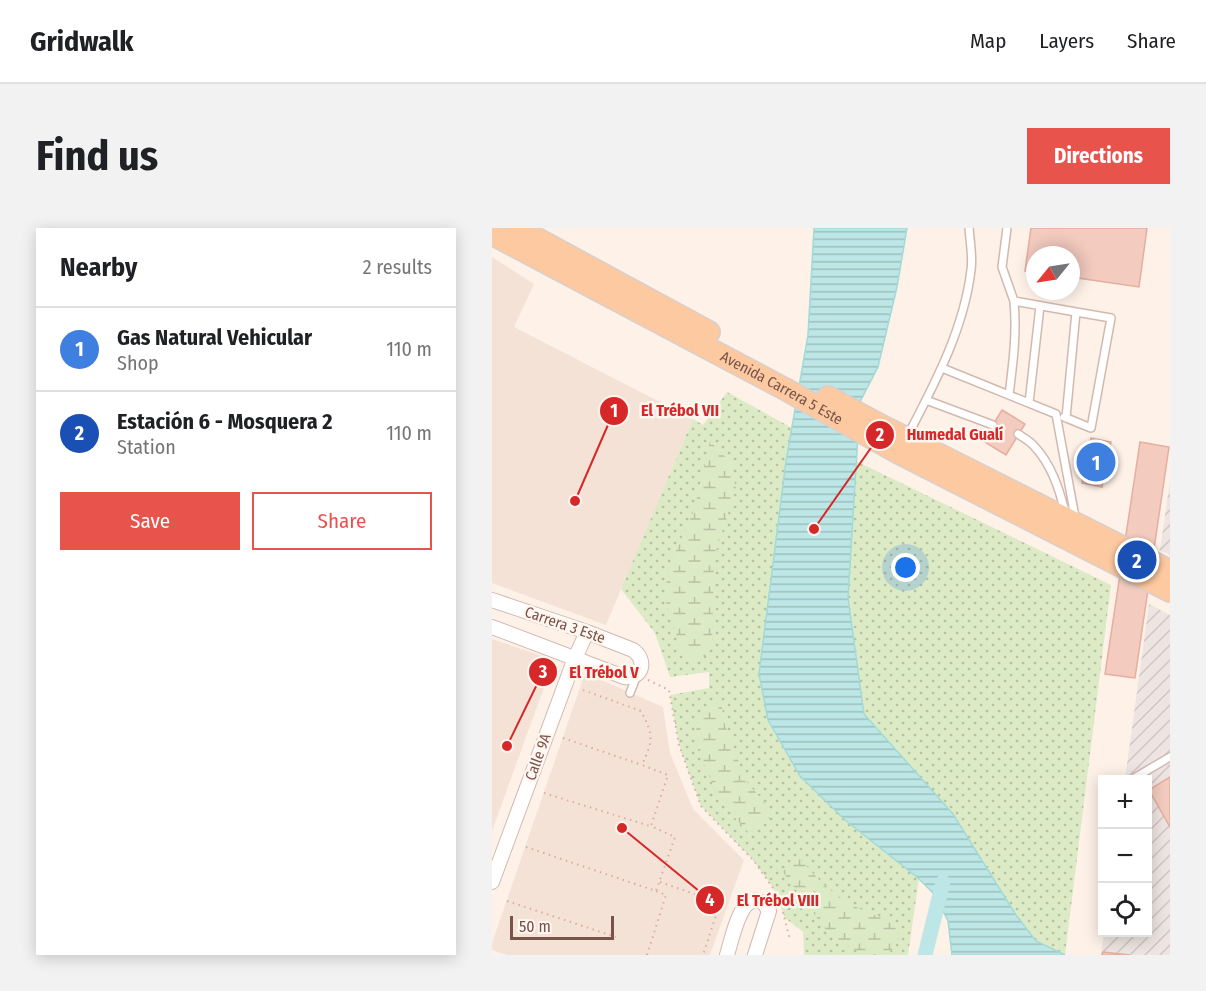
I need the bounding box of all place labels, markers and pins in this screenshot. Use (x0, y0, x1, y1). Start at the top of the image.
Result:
callout: El Trébol VII (599, 394, 731, 428)
callout: Humedal Gualí (865, 418, 1016, 452)
pin: 1 (1076, 440, 1116, 484)
pin: 2 (1118, 538, 1156, 582)
callout: El Trébol V (528, 655, 651, 689)
callout: El Trébol VIII (695, 883, 832, 917)

